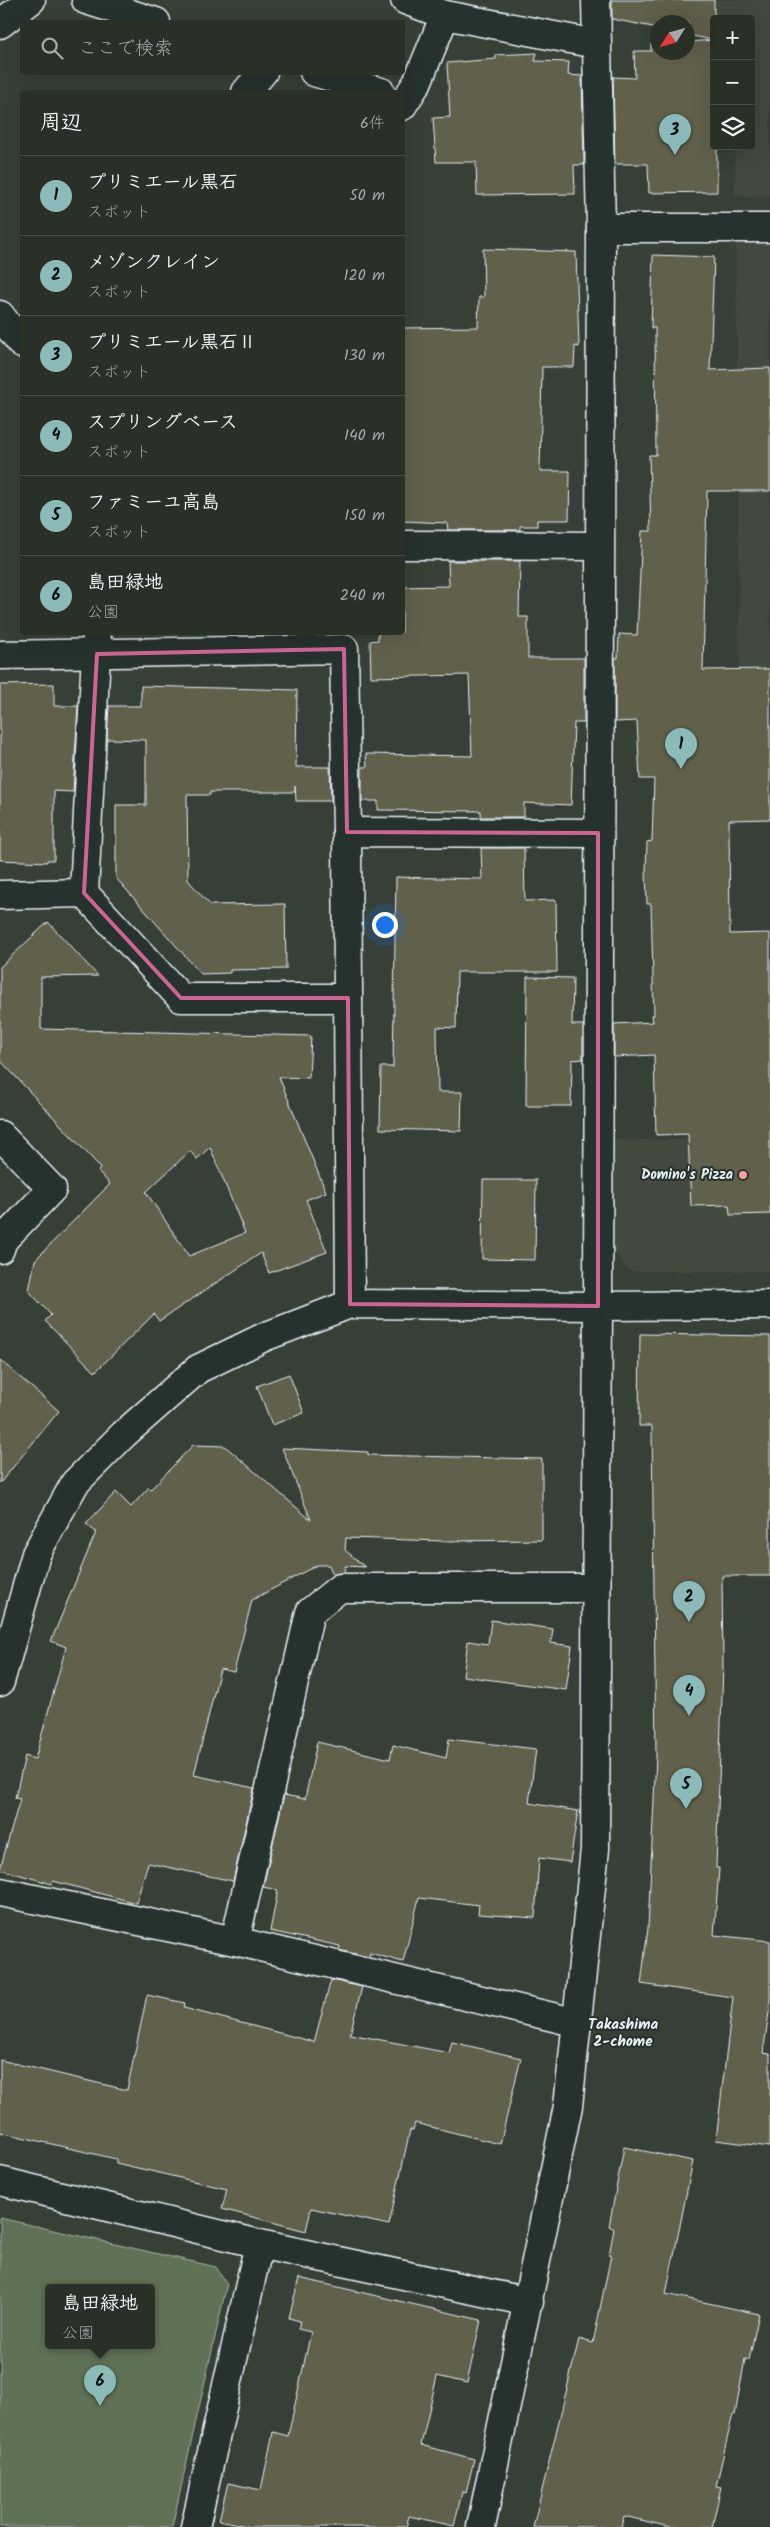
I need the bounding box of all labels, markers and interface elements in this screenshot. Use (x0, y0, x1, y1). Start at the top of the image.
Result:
north arrow (650, 15, 695, 60)
map controls (710, 15, 755, 150)
button: + (710, 15, 755, 60)
search box (20, 20, 405, 75)
icon: search (38, 34, 66, 62)
text: ここで検索 (78, 34, 173, 64)
button: − (710, 60, 755, 105)
button: layers (710, 105, 755, 150)
text: 周辺 (40, 107, 82, 140)
text: 6件 (360, 111, 385, 136)
pin: 3 (659, 114, 691, 155)
text: プリミエール黒石 (87, 168, 238, 198)
text: 1 (54, 183, 58, 208)
text: 50 m (349, 183, 385, 208)
text: スポット (87, 200, 151, 225)
text: メゾンクレイン (87, 248, 220, 278)
text: 2 (51, 263, 61, 288)
text: 120 m (344, 263, 385, 288)
text: スポット (87, 280, 151, 305)
text: プリミエール黒石Ⅱ (87, 328, 257, 358)
text: 3 (52, 343, 60, 368)
text: 130 m (344, 343, 385, 368)
text: スポット (87, 360, 151, 385)
text: スプリングベース (87, 408, 238, 438)
text: 4 (52, 423, 60, 448)
text: 140 m (344, 423, 385, 448)
text: スポット (87, 440, 151, 465)
text: ファミーユ高島 (87, 488, 220, 518)
text: 5 (52, 503, 60, 528)
text: 150 m (344, 503, 385, 528)
text: スポット (87, 520, 151, 545)
text: 島田緑地 (87, 568, 163, 598)
text: 6 (52, 583, 60, 608)
text: 240 m (340, 583, 385, 608)
text: 公園 (87, 600, 119, 625)
pin: 1 (665, 728, 697, 769)
your location (372, 912, 398, 938)
place label: Domino's Pizza (641, 1164, 733, 1186)
marker: Domino's Pizza (737, 1169, 749, 1181)
pin: 2 (673, 1581, 705, 1622)
pin: 4 (673, 1675, 705, 1716)
pin: 5 (670, 1768, 702, 1809)
district label: Takashima 2-chome (588, 2013, 658, 2054)
popup (45, 2284, 155, 2349)
text: 島田緑地 (62, 2289, 138, 2319)
text: 公園 (62, 2321, 94, 2346)
pin: 6 (84, 2365, 116, 2406)

